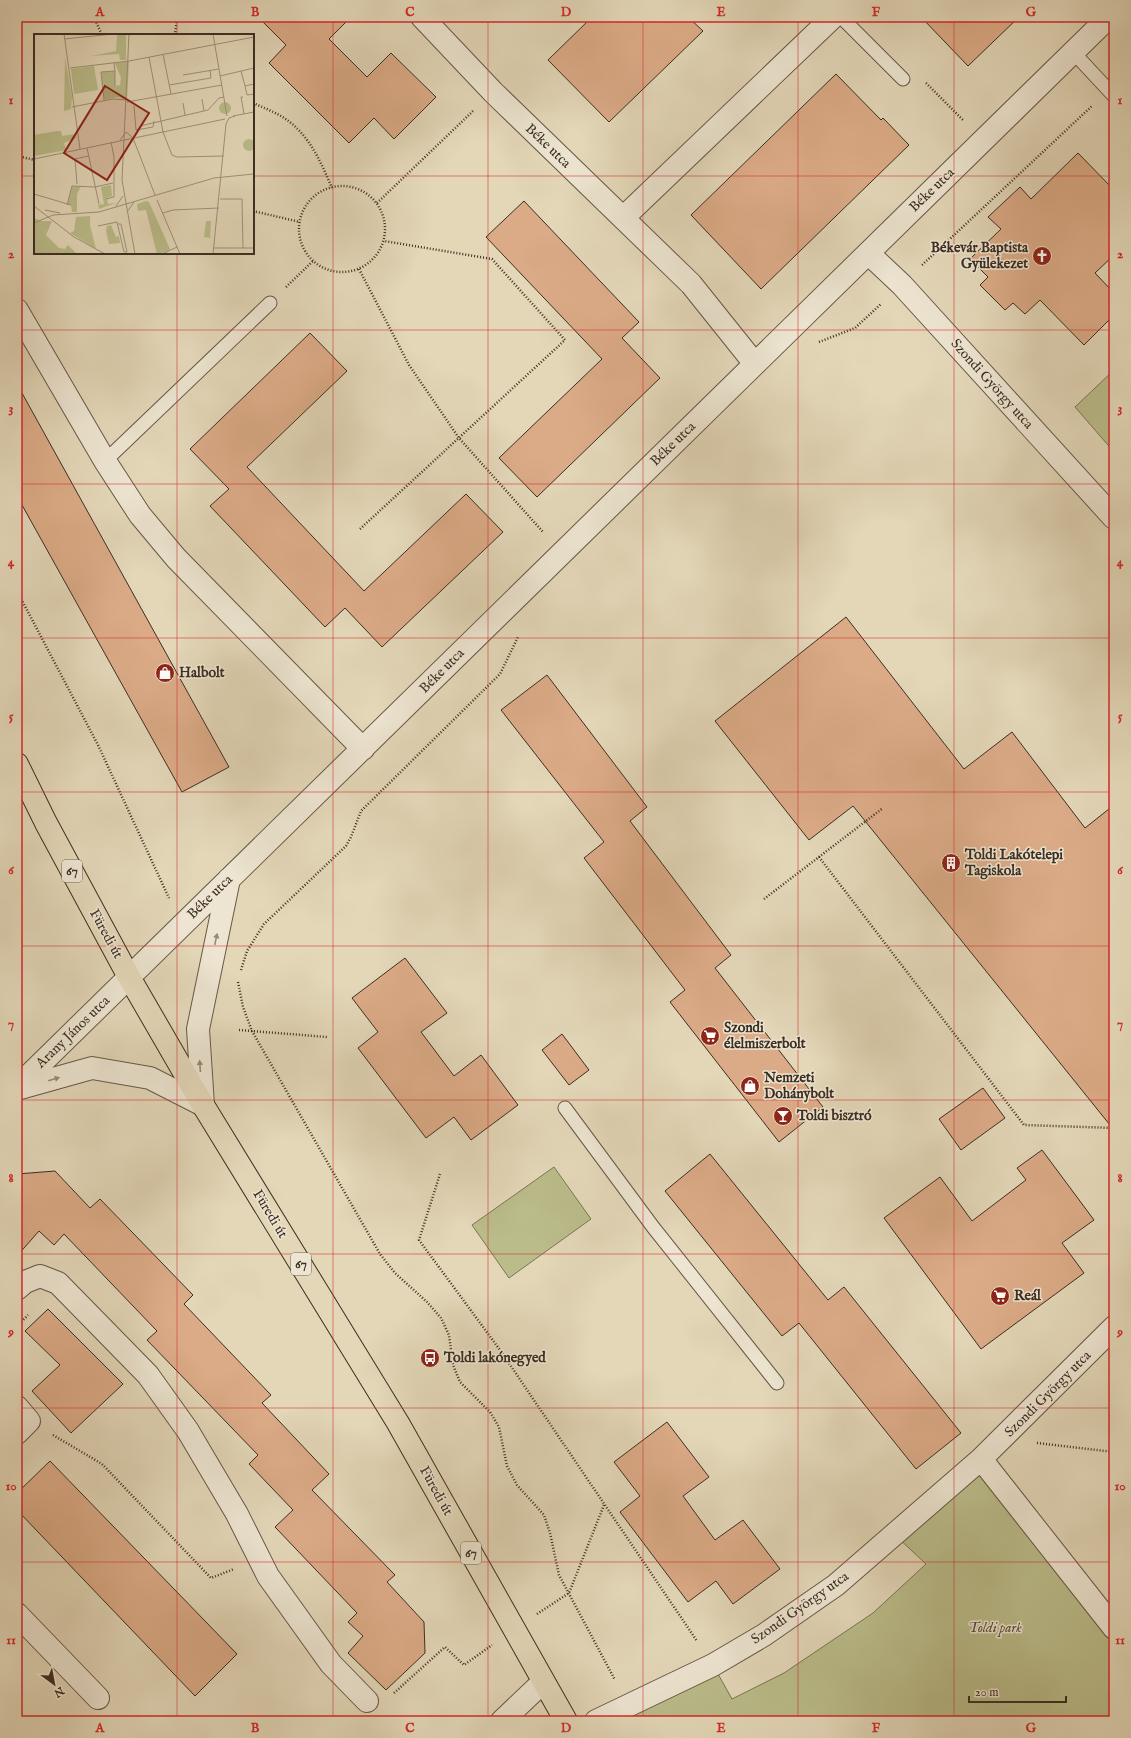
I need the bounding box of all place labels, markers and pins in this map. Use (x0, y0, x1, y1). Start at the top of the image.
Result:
place label: Békevár Baptista Gyülekezet (931, 239, 1029, 273)
church icon: Békevár Baptista Gyülekezet (1031, 245, 1053, 267)
shop icon: Halbolt (154, 662, 176, 684)
place label: Halbolt (179, 664, 225, 682)
place label: Toldi Lakótelepi Tagiskola (964, 846, 1063, 880)
building icon: Toldi Lakótelepi Tagiskola (940, 852, 962, 874)
place label: Szondi élelmiszerbolt (724, 1019, 806, 1053)
supermarket icon: Szondi élelmiszerbolt (699, 1025, 721, 1047)
place label: Nemzeti Dohánybolt (763, 1069, 834, 1103)
shop icon: Nemzeti Dohánybolt (739, 1075, 761, 1097)
bar icon: Toldi bisztró (772, 1105, 794, 1127)
place label: Toldi bisztró (796, 1107, 872, 1125)
supermarket icon: Reál (989, 1285, 1011, 1307)
place label: Reál (1014, 1287, 1042, 1305)
bus stop icon: Toldi lakónegyed (419, 1347, 441, 1369)
place label: Toldi lakónegyed (443, 1349, 546, 1367)

